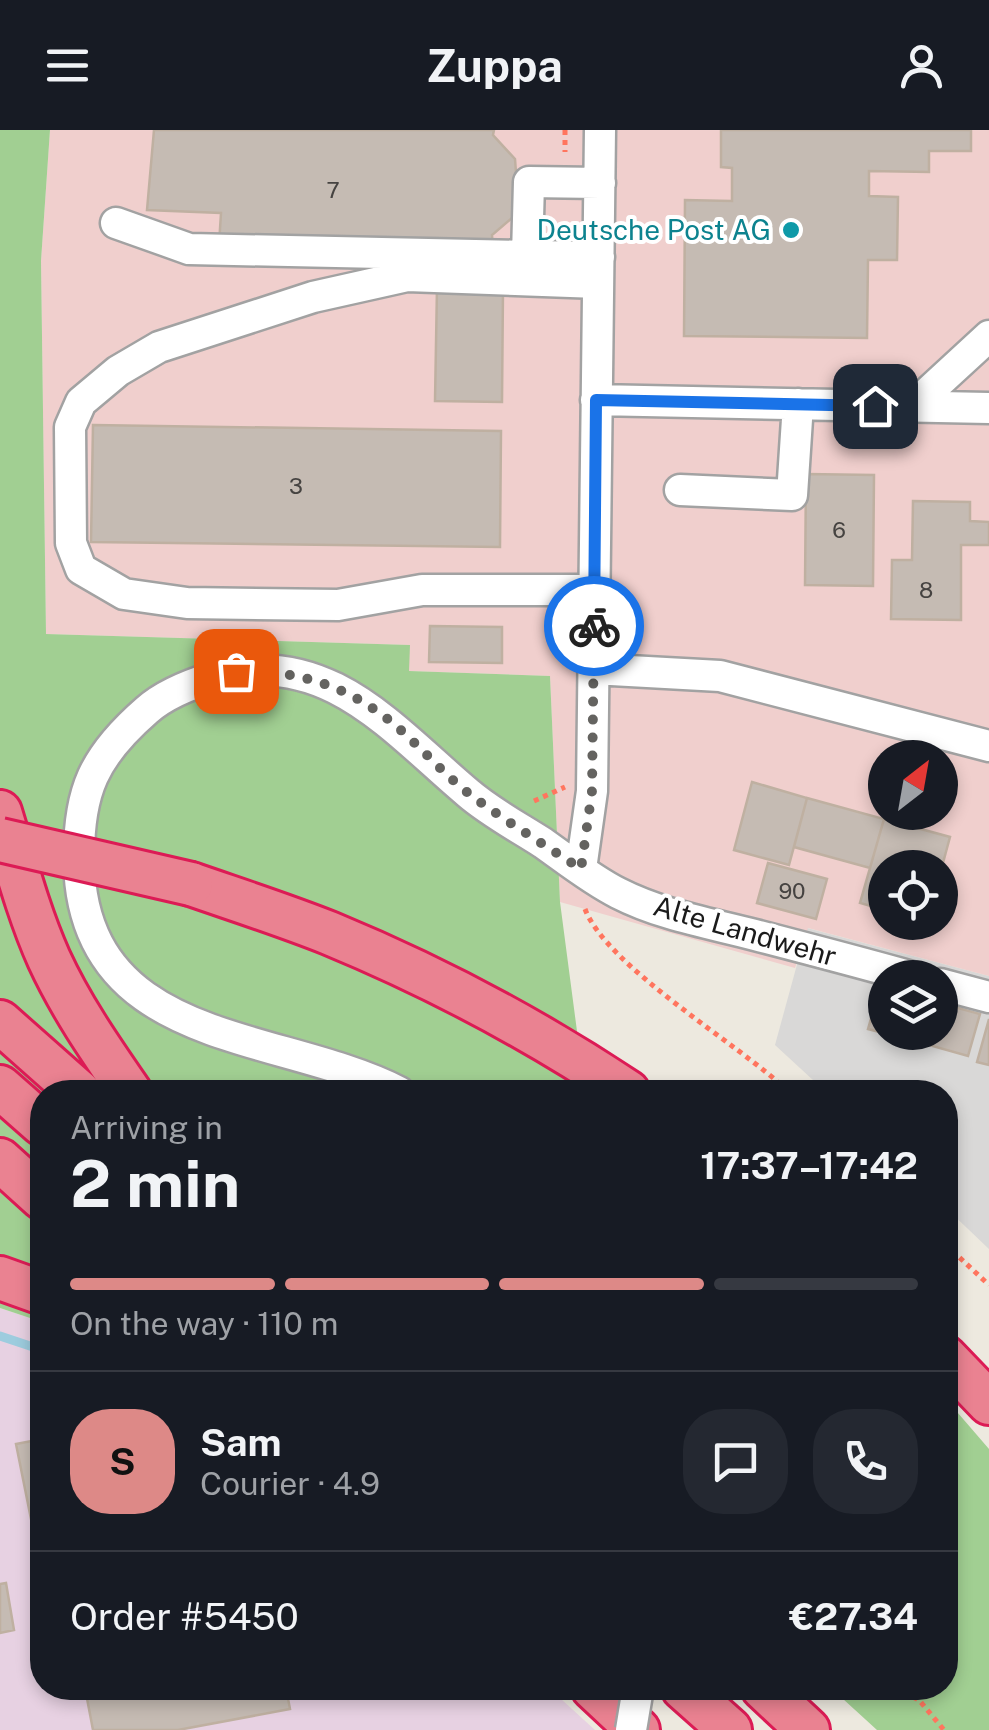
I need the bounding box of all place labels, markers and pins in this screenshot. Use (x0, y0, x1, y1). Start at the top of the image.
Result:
place label: Deutsche Post AG (537, 213, 771, 246)
marker: Deutsche Post AG (780, 219, 802, 241)
pin (833, 364, 918, 449)
pin (194, 629, 279, 714)

